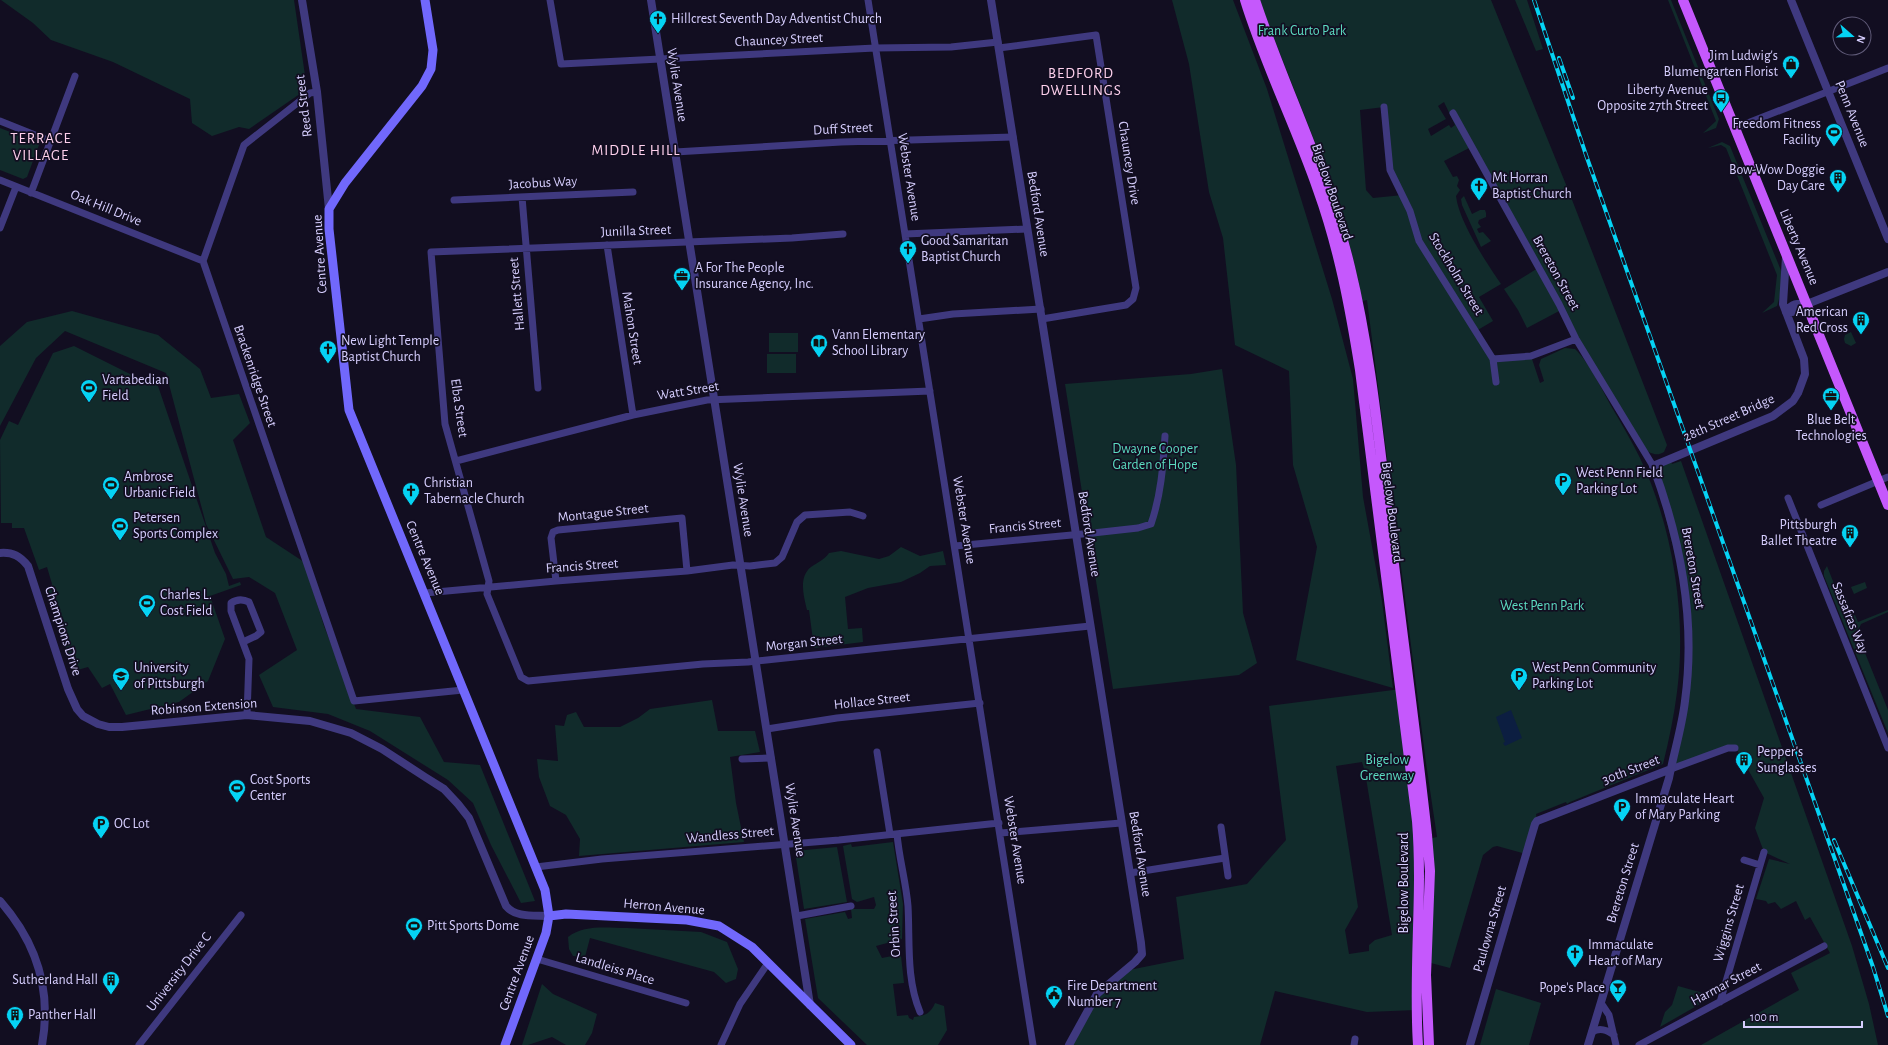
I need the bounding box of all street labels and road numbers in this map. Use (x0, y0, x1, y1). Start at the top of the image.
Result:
street label: Chauncey Street (735, 31, 824, 49)
street label: Wylie Avenue (664, 47, 690, 123)
street label: Reed Street (293, 74, 315, 138)
street label: Penn Avenue (1832, 79, 1872, 149)
street label: Duff Street (813, 120, 874, 138)
street label: Chauncey Drive (1115, 120, 1143, 206)
street label: Webster Avenue (895, 132, 923, 222)
street label: Bigelow Boulevard (1309, 142, 1355, 242)
street label: Bedford Avenue (1024, 170, 1052, 258)
street label: Jacobus Way (508, 174, 578, 192)
street label: Oak Hill Drive (68, 187, 144, 229)
street label: Liberty Avenue (1777, 207, 1821, 287)
street label: Centre Avenue (310, 214, 330, 294)
street label: Junilla Street (601, 223, 672, 239)
street label: Stockholm Street (1426, 230, 1486, 318)
street label: Brereton Street (1530, 233, 1582, 313)
street label: Hallett Street (507, 256, 527, 331)
street label: Mahon Street (619, 290, 645, 366)
street label: Brackenridge Street (231, 323, 279, 429)
street label: Elba Street (448, 378, 470, 439)
street label: Watt Street (656, 379, 720, 403)
street label: 28th Street Bridge (1681, 392, 1777, 444)
street label: Bigelow Boulevard (1379, 461, 1405, 563)
street label: Wylie Avenue (730, 462, 756, 538)
street label: Webster Avenue (950, 475, 978, 565)
street label: Bedford Avenue (1075, 490, 1103, 578)
street label: Montague Street (557, 501, 650, 525)
street label: Francis Street (988, 516, 1062, 536)
street label: Centre Avenue (403, 519, 447, 597)
street label: Brereton Street (1679, 526, 1707, 611)
street label: Francis Street (545, 556, 619, 576)
street label: Sassafras Way (1829, 580, 1871, 656)
street label: Champions Drive (42, 585, 84, 677)
street label: Morgan Street (765, 632, 844, 654)
street label: Hollace Street (833, 690, 911, 712)
street label: Robinson Extension (150, 696, 258, 718)
street label: 30th Street (1600, 752, 1662, 787)
street label: Wylie Avenue (782, 782, 808, 858)
street label: Webster Avenue (1001, 795, 1029, 885)
street label: Bedford Avenue (1126, 810, 1154, 898)
street label: Wandless Street (686, 824, 775, 846)
street label: Bigelow Boulevard (1397, 832, 1411, 934)
street label: Brereton Street (1604, 841, 1642, 925)
street label: Wiggins Street (1711, 882, 1747, 964)
street label: Paulowna Street (1471, 884, 1509, 974)
street label: Orbin Street (885, 890, 903, 958)
street label: Herron Avenue (623, 896, 705, 918)
street label: University Drive C (144, 930, 214, 1014)
street label: Centre Avenue (497, 933, 537, 1013)
street label: Landleiss Place (574, 950, 656, 988)
street label: Harmar Street (1689, 959, 1764, 1008)

